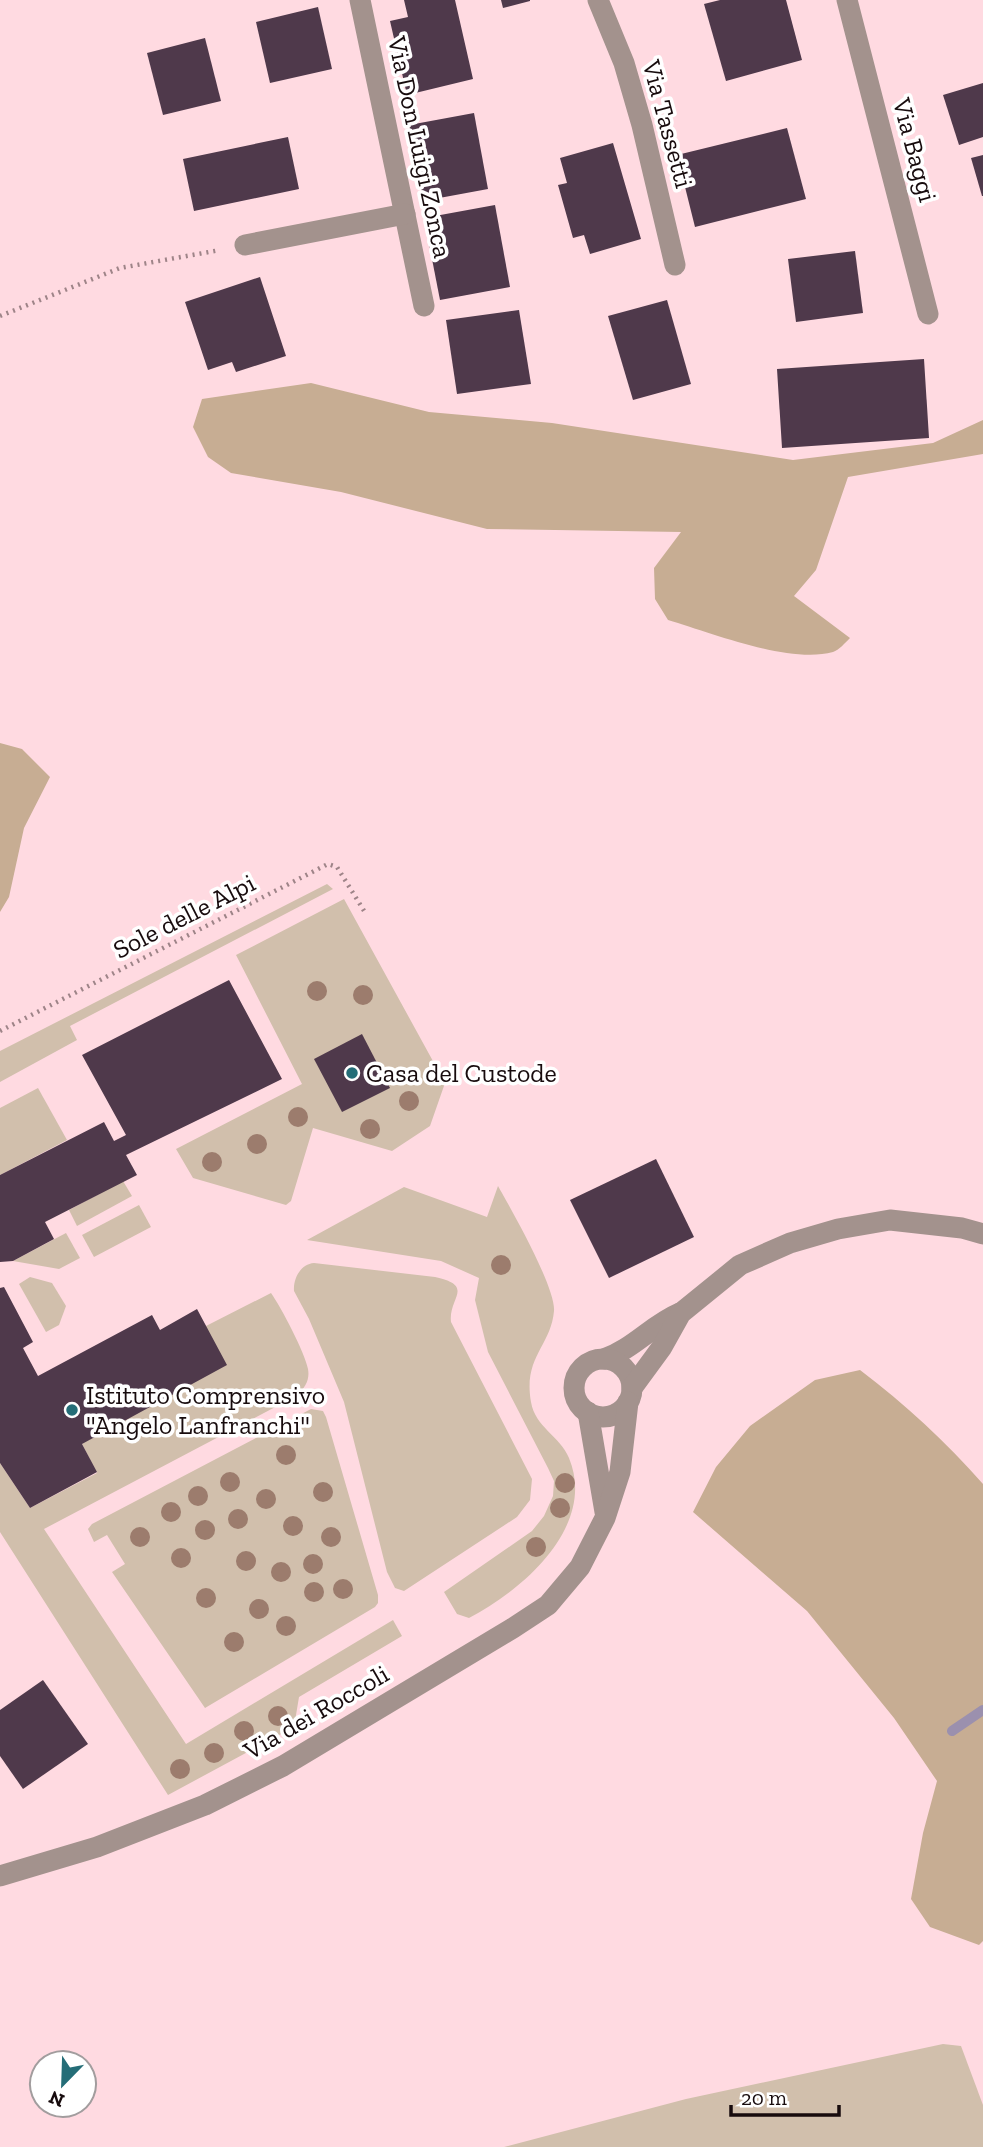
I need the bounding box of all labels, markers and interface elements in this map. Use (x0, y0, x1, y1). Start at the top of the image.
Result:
street label: Via Don Luigi Zonca (381, 32, 459, 261)
street label: Via Tassetti (635, 56, 700, 191)
street label: Via Baggi (886, 94, 944, 205)
street label: Sole delle Alpi (108, 867, 260, 965)
place label: Casa del Custode (366, 1057, 557, 1089)
marker: Casa del Custode (344, 1065, 360, 1081)
place label: Istituto Comprensivo "Angelo Lanfranchi" (86, 1379, 325, 1441)
marker: Istituto Comprensivo "Angelo Lanfranchi" (64, 1402, 80, 1418)
street label: Via dei Roccoli (237, 1658, 394, 1767)
north arrow (28, 2049, 98, 2119)
scale bar (731, 2074, 839, 2118)
text: 20 m (741, 2085, 787, 2110)
text: N (45, 2086, 68, 2113)

